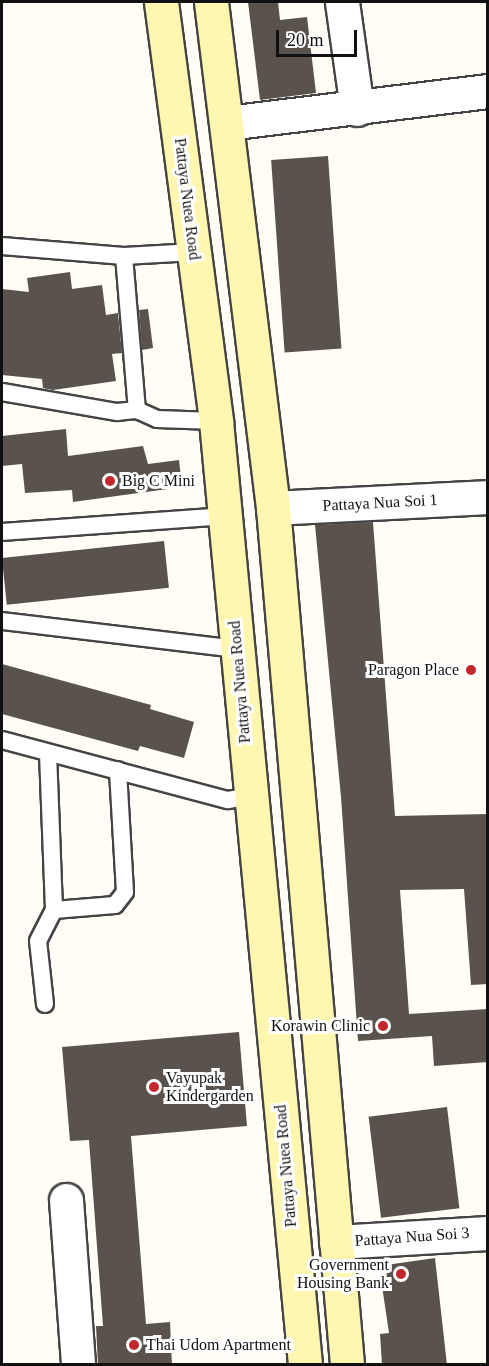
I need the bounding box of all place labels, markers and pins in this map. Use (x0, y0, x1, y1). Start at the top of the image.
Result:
place label: Big C Mini (122, 471, 195, 491)
marker: Big C Mini (103, 474, 117, 488)
place label: Paragon Place (368, 660, 459, 680)
marker: Paragon Place (464, 663, 478, 677)
place label: Korawin Clinic (271, 1016, 370, 1036)
marker: Korawin Clinic (374, 1017, 392, 1035)
place label: Vayupak Kindergarden (166, 1068, 254, 1106)
marker: Vayupak Kindergarden (147, 1080, 161, 1094)
place label: Government Housing Bank (297, 1255, 389, 1293)
marker: Government Housing Bank (394, 1267, 408, 1281)
place label: Thai Udom Apartment (146, 1335, 292, 1355)
marker: Thai Udom Apartment (127, 1338, 141, 1352)

